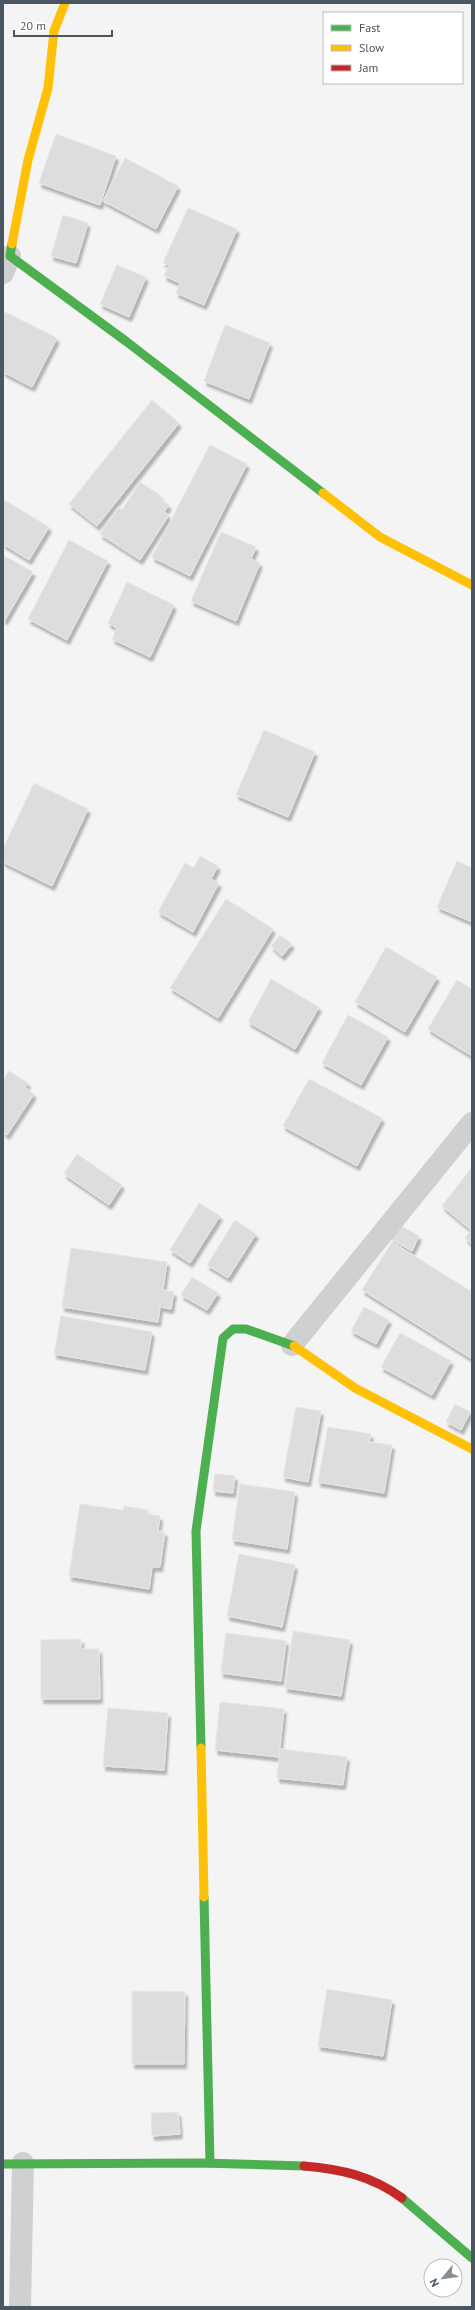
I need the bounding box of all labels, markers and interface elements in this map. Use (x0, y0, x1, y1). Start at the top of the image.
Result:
scale bar (14, 12, 112, 38)
legend (323, 12, 463, 84)
text: 20 m (20, 18, 46, 33)
text: Fast (359, 20, 380, 35)
text: Slow (359, 40, 384, 55)
text: Jam (358, 60, 378, 75)
north arrow (423, 2258, 463, 2298)
text: N (426, 2276, 442, 2289)

